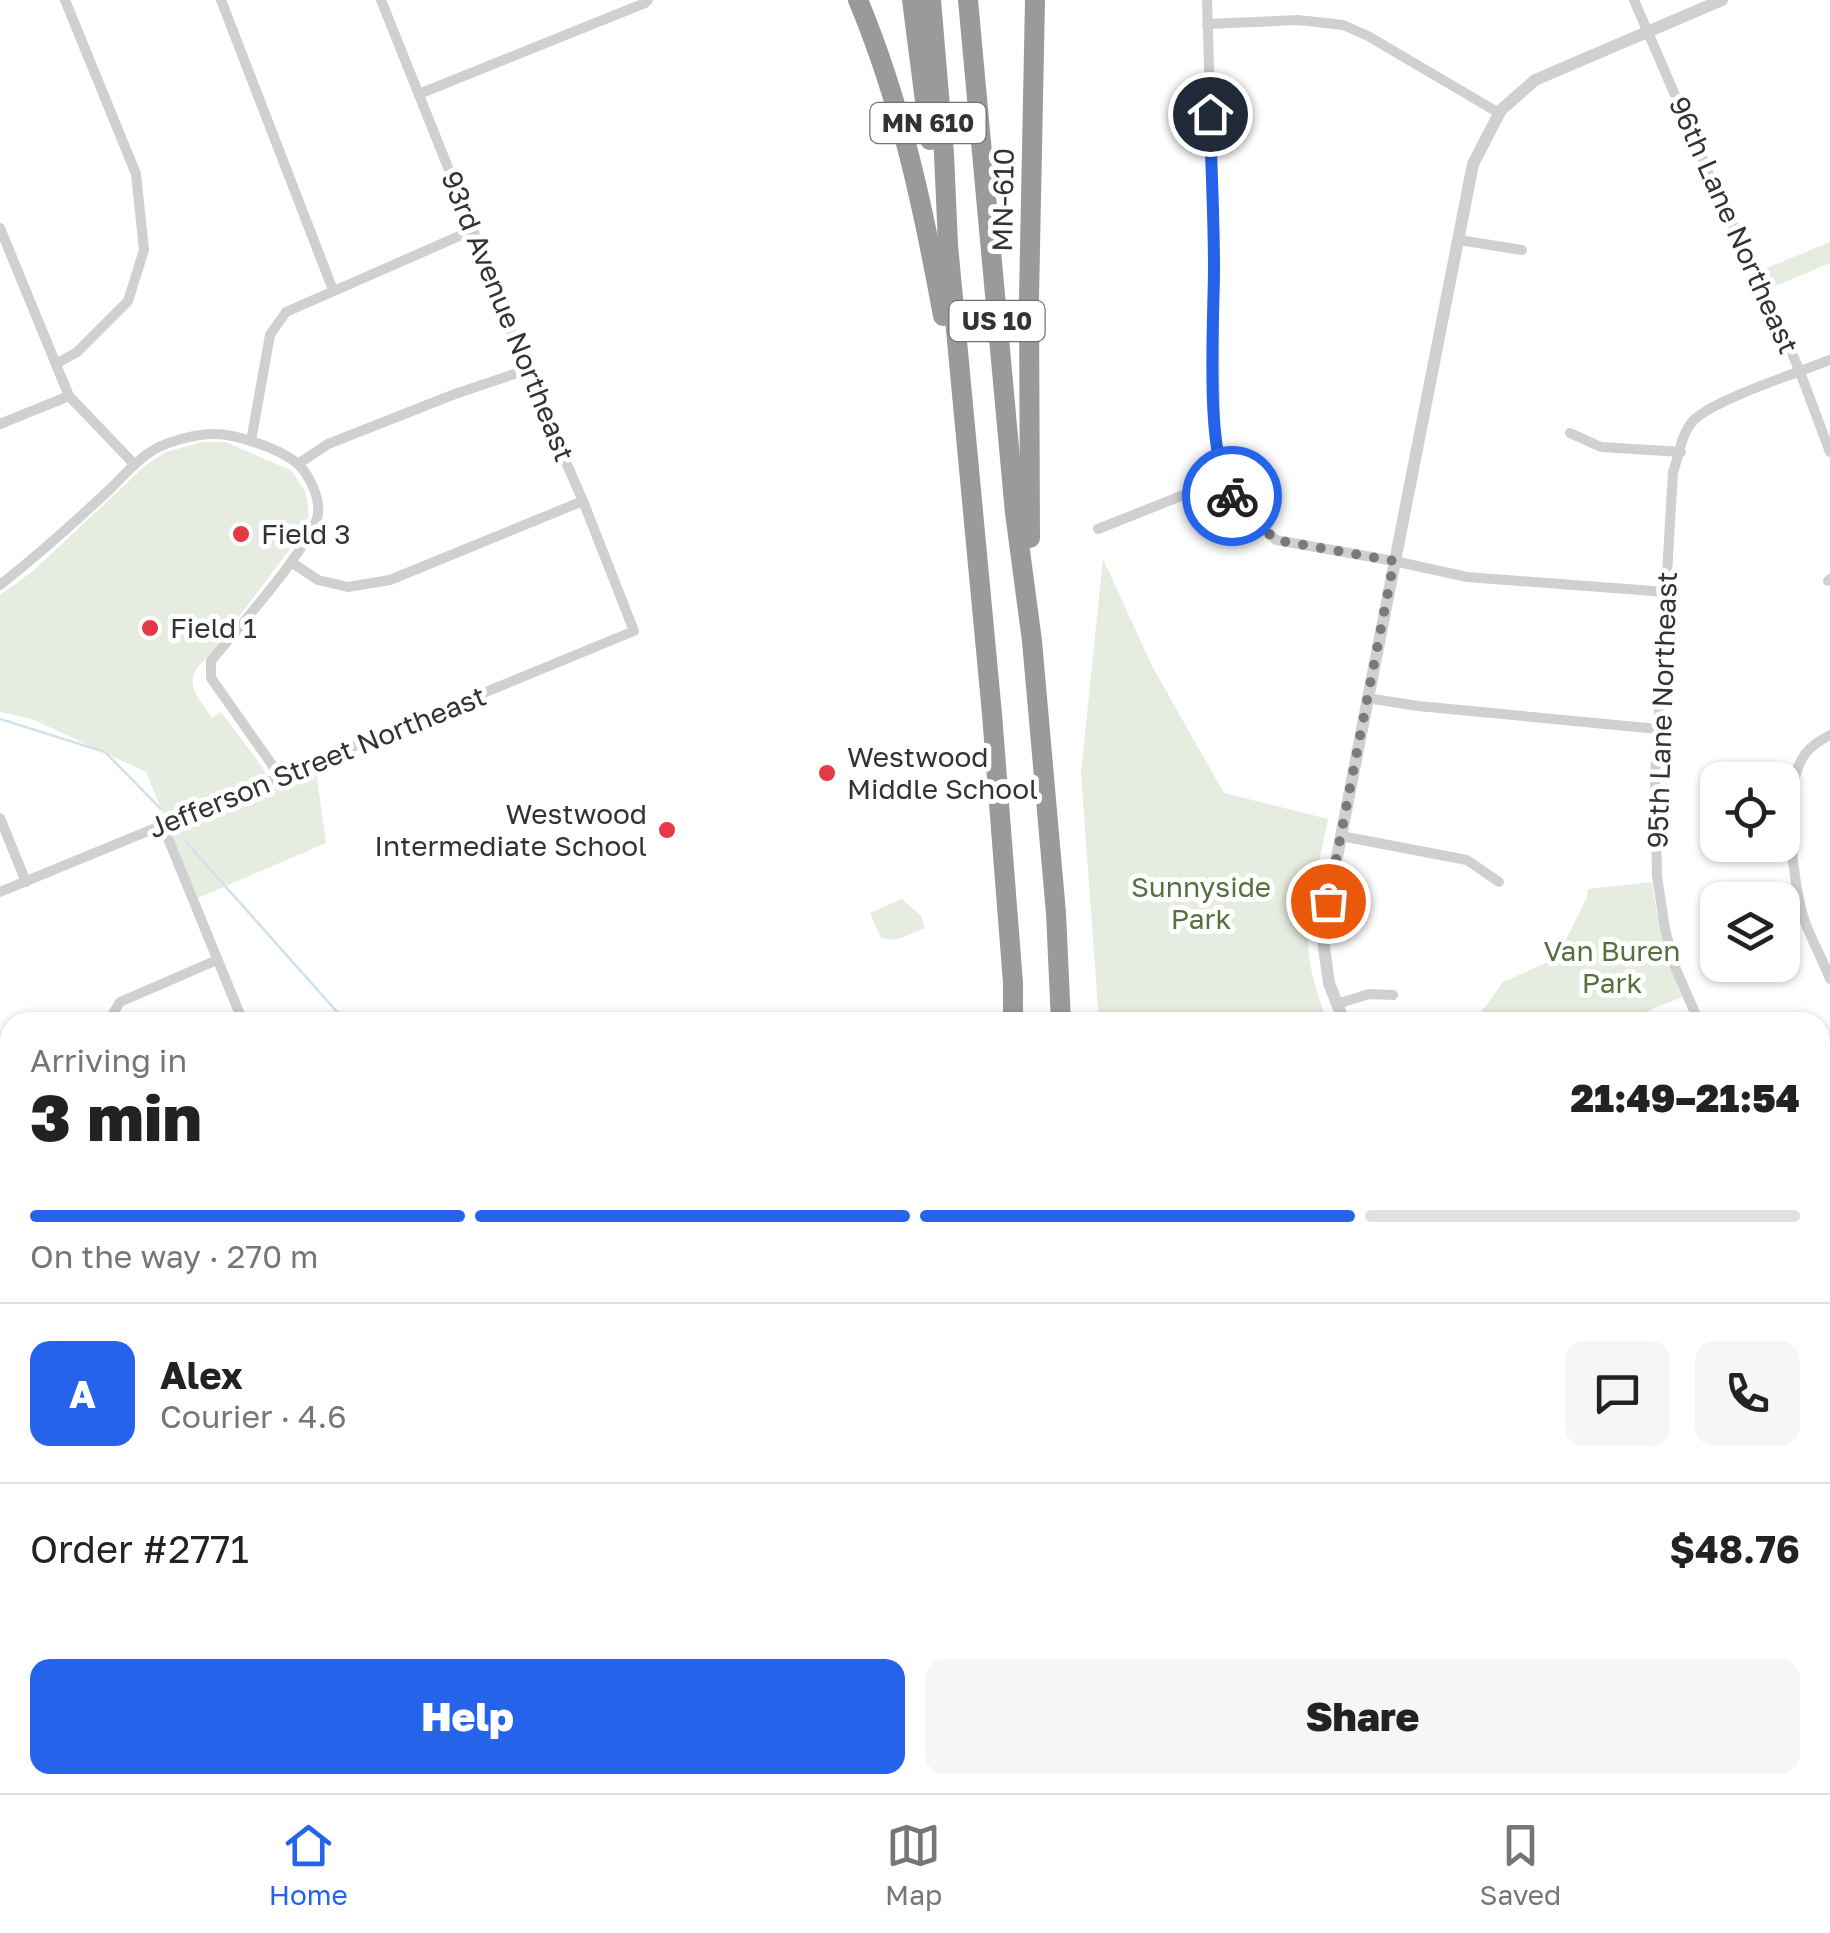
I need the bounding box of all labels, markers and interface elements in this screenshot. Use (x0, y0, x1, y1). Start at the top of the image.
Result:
pin (1168, 72, 1253, 157)
icon: home (1183, 87, 1238, 142)
street label: 96th Lane Northeast (1663, 91, 1806, 358)
road number: MN 610 (870, 103, 986, 143)
street label: MN-610 (985, 148, 1020, 252)
street label: 93rd Avenue Northeast (435, 166, 582, 466)
road number: US 10 (950, 301, 1044, 341)
courier (1182, 446, 1282, 546)
icon: bike (1205, 469, 1260, 524)
place label: Field 3 (261, 517, 351, 550)
marker: Field 3 (230, 523, 252, 545)
street label: 95th Lane Northeast (1640, 571, 1683, 849)
place label: Field 1 (170, 611, 257, 644)
marker: Field 1 (139, 617, 161, 639)
street label: Jefferson Street Northeast (143, 679, 490, 844)
place label: Westwood Middle School (847, 740, 1038, 805)
marker: Westwood Middle School (816, 762, 838, 784)
map controls (1700, 762, 1800, 982)
button: locate (1700, 762, 1800, 862)
place label: Westwood Intermediate School (374, 797, 647, 862)
marker: Westwood Intermediate School (656, 819, 678, 841)
pin (1286, 859, 1371, 944)
park label: Sunnyside Park (1131, 870, 1271, 935)
icon: bag (1301, 874, 1356, 929)
button: layers (1700, 882, 1800, 982)
park label: Van Buren Park (1544, 934, 1680, 999)
text: Arriving in (30, 1041, 187, 1079)
text: 21:49–21:54 (1570, 1075, 1800, 1120)
text: 3 min (30, 1077, 202, 1155)
text: On the way · 270 m (30, 1237, 318, 1275)
button: chat (1565, 1341, 1670, 1446)
button: phone (1695, 1341, 1800, 1446)
text: Alex (160, 1352, 243, 1397)
text: A (69, 1371, 96, 1416)
text: Courier · 4.6 (160, 1397, 347, 1435)
text: Order #2771 (30, 1526, 249, 1571)
text: $48.76 (1669, 1526, 1800, 1571)
button: Help (30, 1659, 905, 1774)
button: Share (925, 1659, 1800, 1774)
tab: Home (269, 1818, 348, 1911)
tab: Map (885, 1818, 942, 1911)
tab: Saved (1480, 1818, 1561, 1911)

